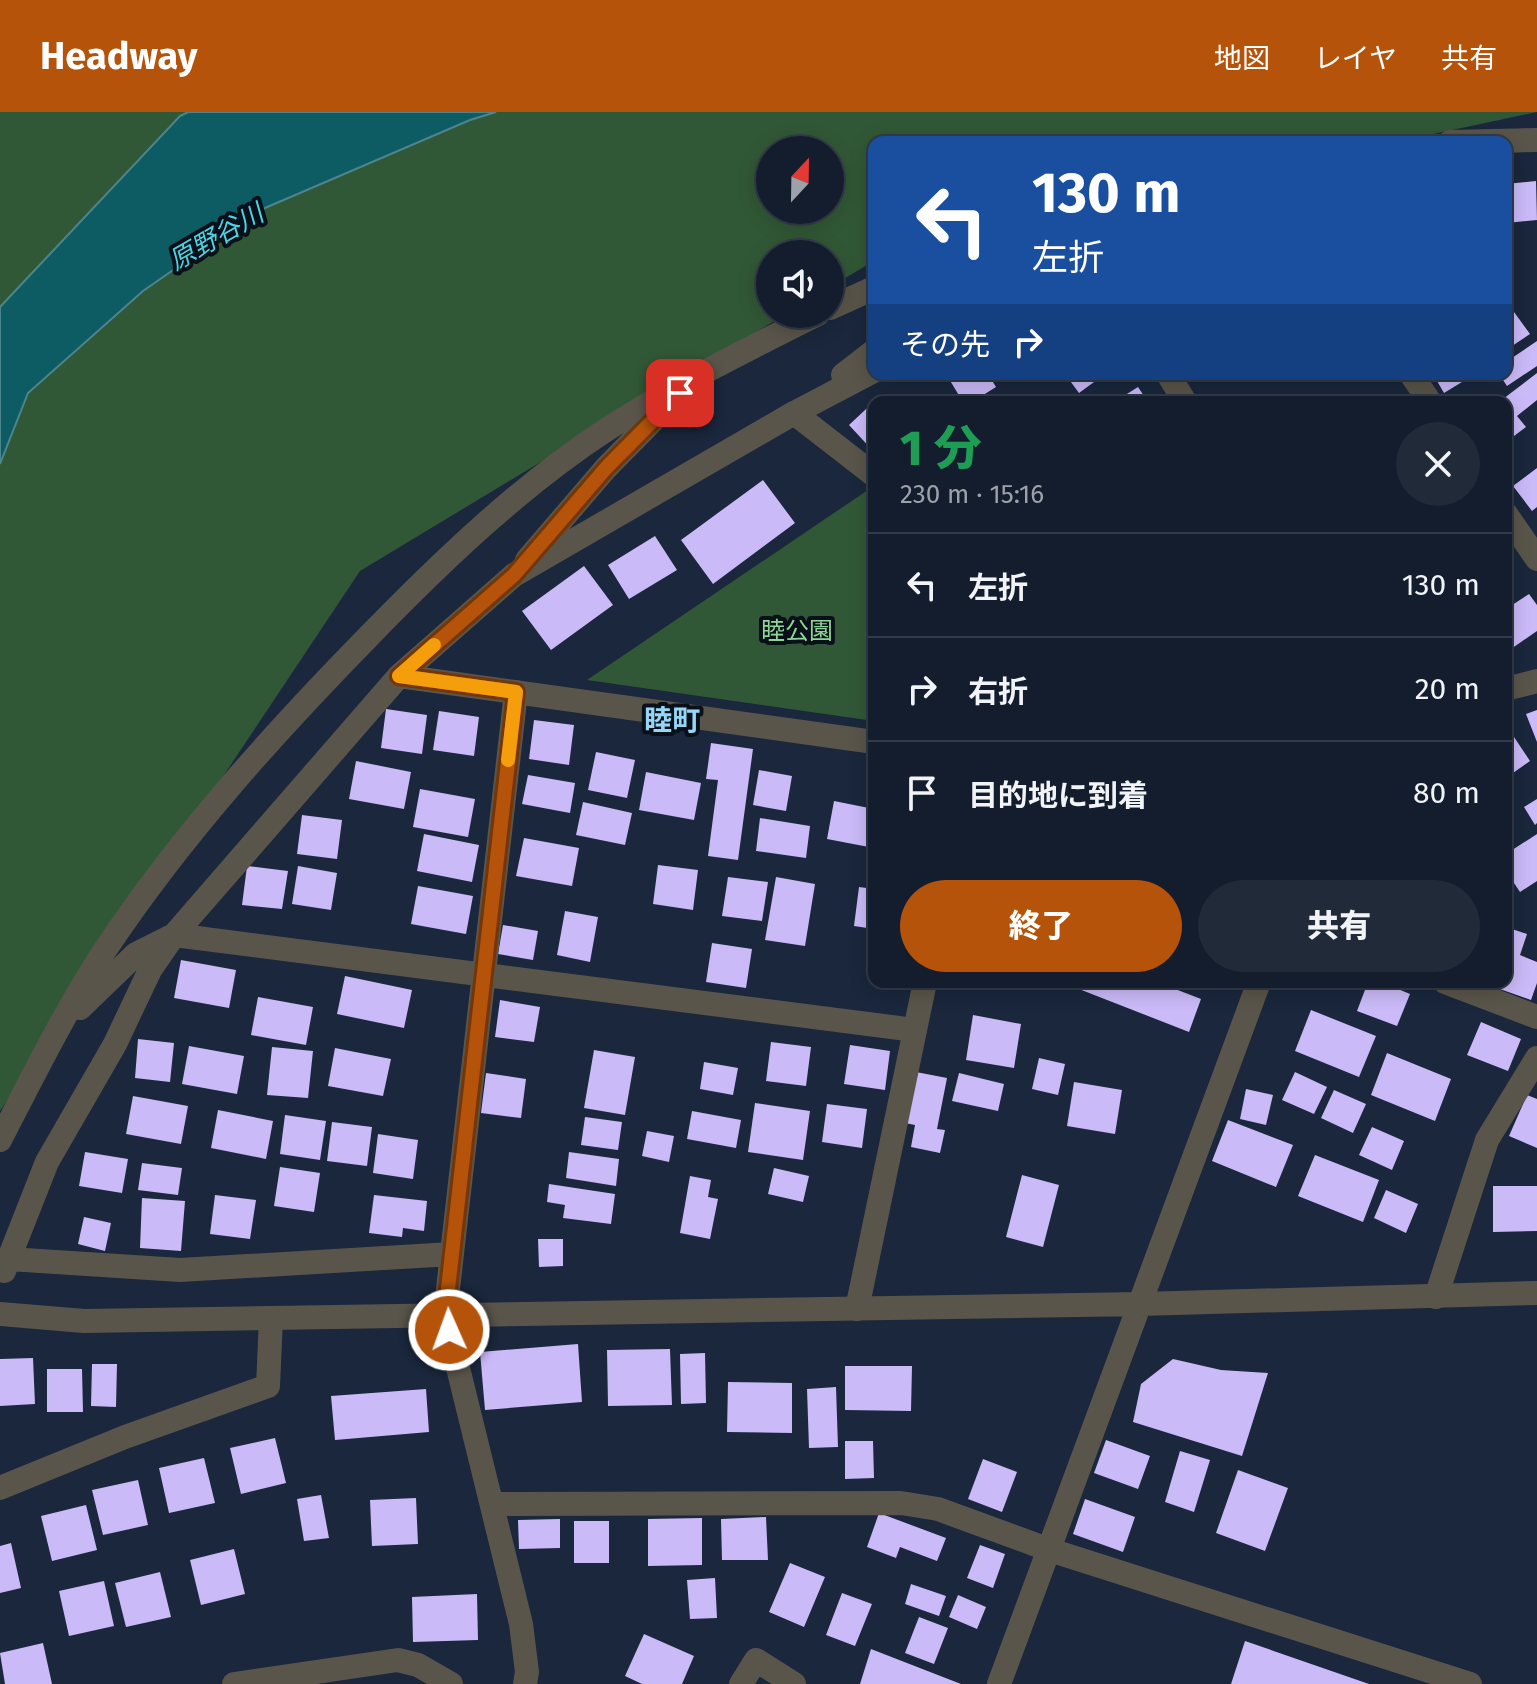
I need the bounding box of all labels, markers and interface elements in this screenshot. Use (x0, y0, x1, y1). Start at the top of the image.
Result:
text: Headway (40, 33, 197, 79)
text: 地図 (1214, 42, 1270, 75)
text: レイヤ (1314, 42, 1397, 75)
text: 共有 (1441, 42, 1497, 75)
north arrow (756, 136, 844, 224)
map controls (756, 136, 844, 328)
text: 130 m (1032, 160, 1180, 227)
icon: left (900, 168, 1004, 272)
water label: 原野谷川 (163, 197, 272, 277)
text: 左折 (1032, 236, 1104, 280)
button: sound (756, 240, 844, 328)
icon: right (1006, 320, 1050, 364)
text: その先 (900, 327, 990, 363)
pin (646, 359, 714, 427)
icon: arrive (658, 371, 702, 415)
text: 1 分 (900, 420, 982, 478)
button: close (1396, 422, 1480, 506)
text: 230 m · 15:16 (900, 479, 1044, 510)
icon: left (900, 563, 944, 607)
text: 130 m (1402, 567, 1480, 603)
text: 左折 (968, 570, 1028, 606)
park label: 睦公園 (761, 617, 833, 645)
icon: right (900, 667, 944, 711)
text: 20 m (1415, 671, 1480, 707)
text: 右折 (968, 674, 1028, 710)
district label: 睦町 (644, 704, 700, 737)
icon: arrive (900, 771, 944, 815)
text: 80 m (1413, 775, 1480, 811)
text: 目的地に到着 (968, 778, 1148, 814)
button: 終了 (900, 880, 1182, 972)
button: 共有 (1198, 880, 1480, 972)
position arrow (407, 1288, 491, 1372)

